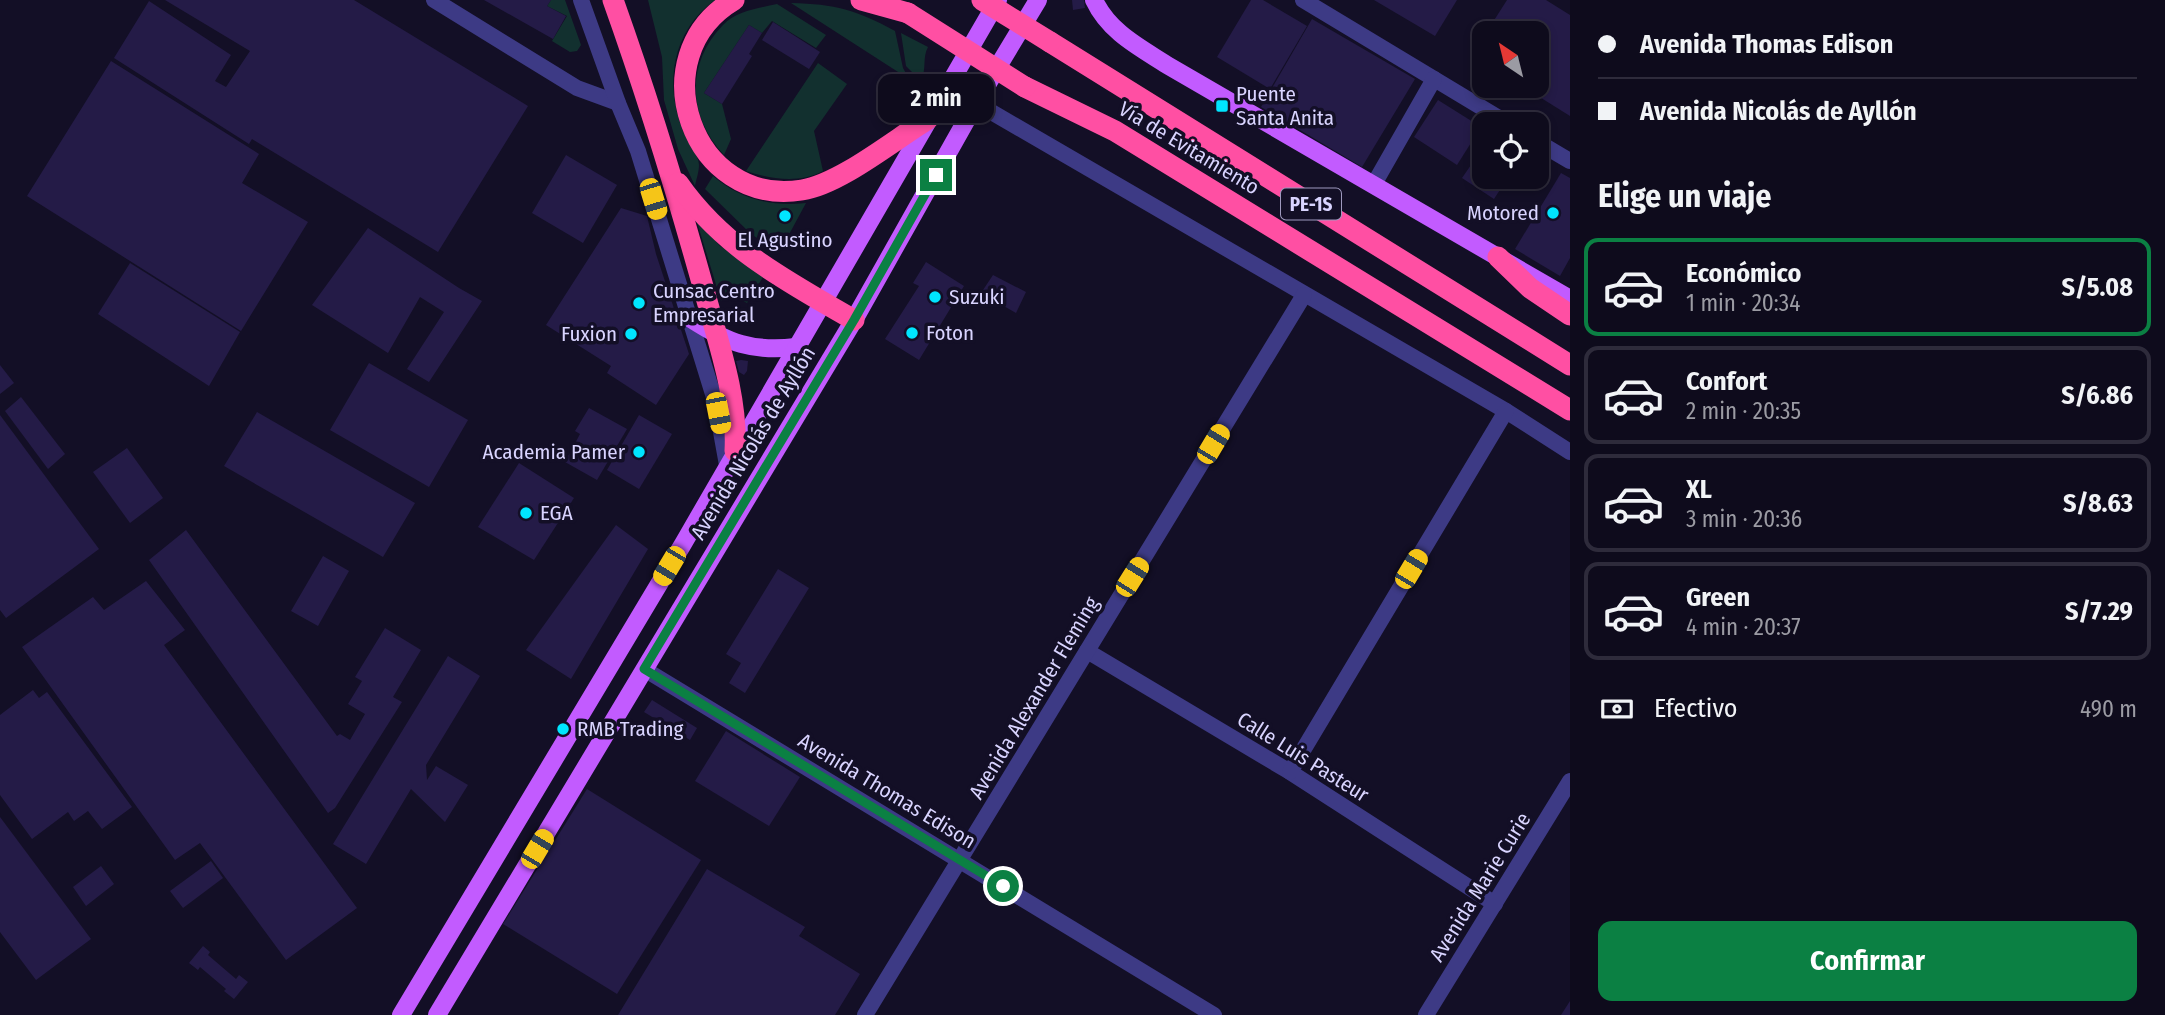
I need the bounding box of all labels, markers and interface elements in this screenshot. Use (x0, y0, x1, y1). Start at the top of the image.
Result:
north arrow (1472, 21, 1549, 98)
map controls (1472, 21, 1549, 189)
text: Avenida Thomas Edison (1640, 29, 1893, 60)
callout: 2 min (878, 74, 994, 122)
place label: Puente Santa Anita (1236, 81, 1334, 131)
text: 2 min (911, 84, 962, 112)
street label: Vía de Evitamiento (1114, 96, 1264, 200)
text: Avenida Nicolás de Ayllón (1640, 96, 1917, 127)
marker: Puente Santa Anita (1214, 98, 1230, 114)
button: locate (1472, 112, 1549, 189)
route end (920, 159, 952, 191)
car (637, 176, 670, 222)
text: Elige un viaje (1598, 177, 1771, 215)
road number: PE-1S (1281, 188, 1341, 220)
place label: Motored (1467, 200, 1539, 226)
marker: Motored (1545, 205, 1561, 221)
marker: El Agustino (777, 208, 793, 224)
place label: El Agustino (737, 227, 833, 253)
icon: car (1602, 256, 1665, 319)
text: Económico (1686, 258, 1801, 289)
text: S/5.08 (2062, 272, 2133, 303)
place label: Cunsac Centro Empresarial (653, 278, 775, 328)
place label: Suzuki (949, 284, 1005, 310)
marker: Suzuki (927, 289, 943, 305)
text: 1 min · 20:34 (1686, 289, 1800, 317)
marker: Cunsac Centro Empresarial (631, 295, 647, 311)
place label: Foton (926, 320, 974, 346)
place label: Fuxion (561, 321, 617, 347)
marker: Foton (904, 325, 920, 341)
marker: Fuxion (623, 326, 639, 342)
street label: Avenida Nicolás de Ayllón (685, 342, 821, 544)
icon: car (1602, 364, 1665, 427)
text: Confort (1686, 366, 1767, 397)
text: S/6.86 (2061, 380, 2133, 411)
car (704, 390, 733, 436)
text: 2 min · 20:35 (1686, 397, 1801, 425)
car (1194, 421, 1233, 467)
place label: Academia Pamer (483, 439, 626, 465)
marker: Academia Pamer (631, 444, 647, 460)
icon: car (1602, 472, 1665, 535)
text: XL (1686, 474, 1712, 505)
text: S/8.63 (2063, 488, 2133, 519)
place label: EGA (540, 500, 573, 526)
marker: EGA (518, 505, 534, 521)
text: 3 min · 20:36 (1686, 505, 1802, 533)
car (650, 543, 689, 589)
car (1392, 546, 1431, 592)
car (1112, 554, 1153, 600)
icon: car (1602, 580, 1665, 643)
text: Green (1686, 582, 1750, 613)
street label: Avenida Alexander Fleming (963, 592, 1105, 804)
text: S/7.29 (2065, 596, 2133, 627)
text: 4 min · 20:37 (1686, 613, 1801, 641)
icon: cash (1598, 690, 1636, 728)
text: Efectivo (1654, 693, 1738, 724)
text: 490 m (2080, 695, 2137, 723)
street label: Calle Luis Pasteur (1232, 706, 1374, 808)
place label: RMB Trading (577, 716, 683, 742)
marker: RMB Trading (555, 721, 571, 737)
street label: Avenida Thomas Edison (793, 728, 981, 854)
street label: Avenida Marie Curie (1424, 808, 1536, 966)
car (518, 826, 557, 872)
route start (987, 870, 1019, 902)
button: Confirmar (1598, 921, 2137, 1001)

